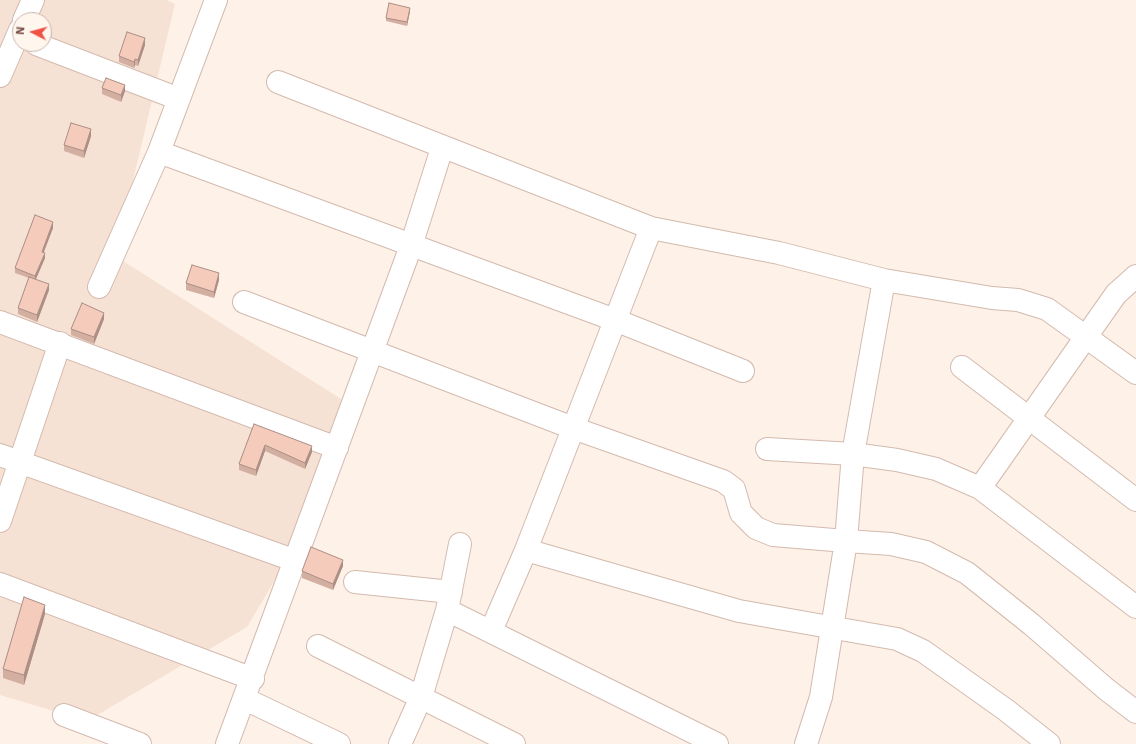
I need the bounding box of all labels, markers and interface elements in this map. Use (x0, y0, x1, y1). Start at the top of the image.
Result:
north arrow (12, 12, 52, 52)
text: N (14, 26, 27, 36)

